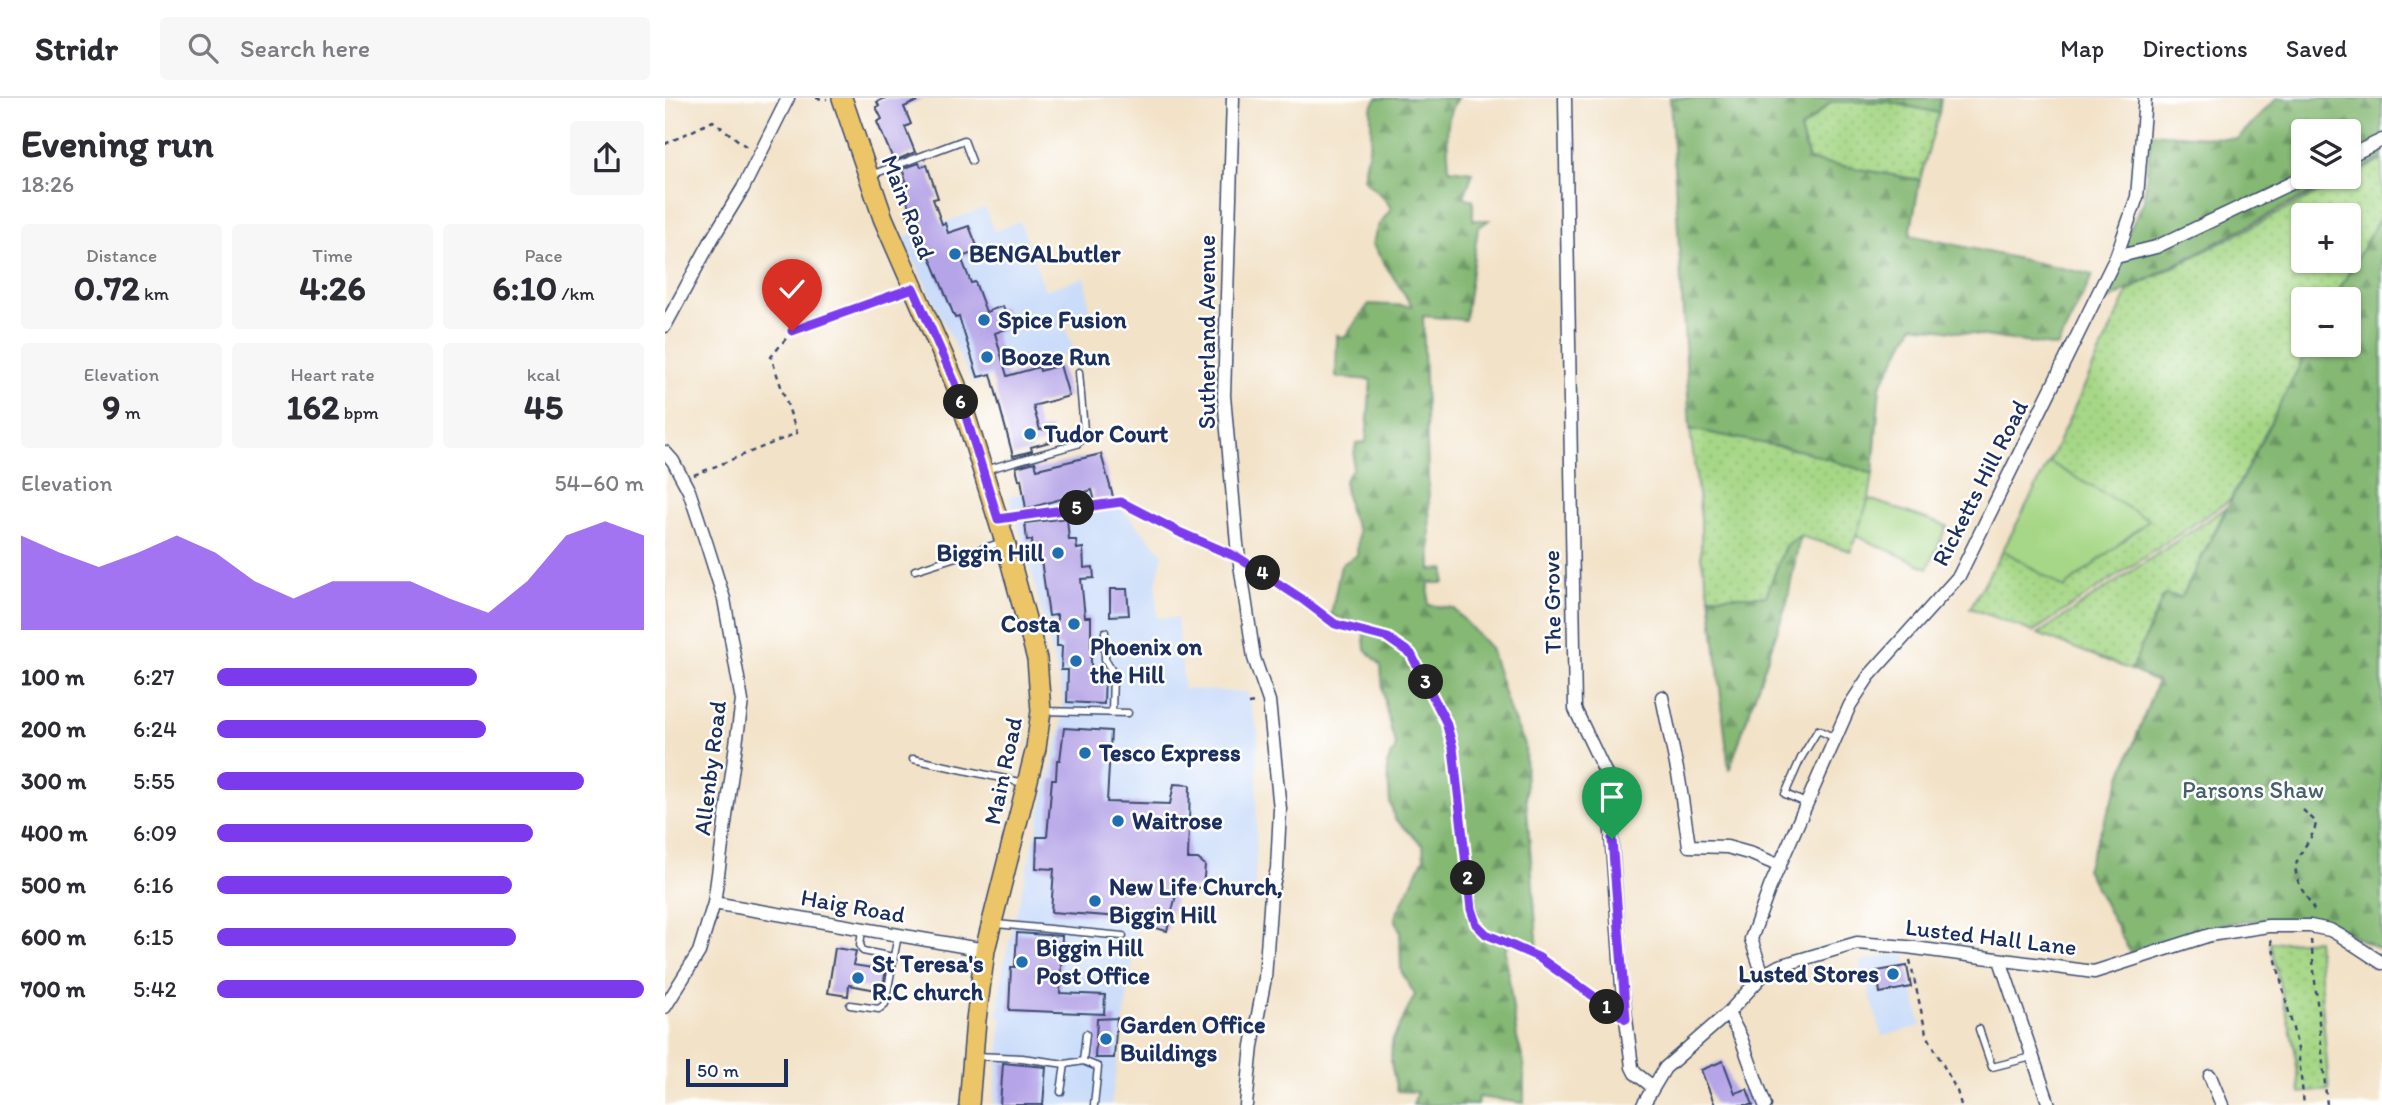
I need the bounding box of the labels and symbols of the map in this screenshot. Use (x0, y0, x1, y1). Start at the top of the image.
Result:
street label: Main Road (875, 151, 942, 263)
street label: Sutherland Avenue (1192, 235, 1221, 429)
place label: BENGALbutler (969, 239, 1121, 268)
marker: BENGALbutler (947, 246, 963, 262)
pin (762, 259, 822, 331)
place label: Spice Fusion (998, 305, 1127, 335)
marker: Spice Fusion (976, 312, 992, 328)
place label: Booze Run (1001, 342, 1110, 371)
marker: Booze Run (979, 349, 995, 365)
pin: 6 (943, 384, 979, 420)
street label: Ricketts Hill Road (1925, 395, 2034, 571)
place label: Tudor Court (1043, 419, 1168, 448)
marker: Tudor Court (1022, 426, 1038, 442)
pin: 5 (1059, 490, 1095, 526)
place label: Biggin Hill (936, 538, 1044, 568)
marker: Biggin Hill (1050, 545, 1066, 561)
street label: The Grove (1536, 550, 1567, 654)
pin: 4 (1245, 556, 1281, 590)
place label: Costa (1001, 609, 1060, 638)
marker: Costa (1066, 616, 1082, 632)
place label: Phoenix on the Hill (1090, 632, 1203, 689)
marker: Phoenix on the Hill (1068, 653, 1084, 669)
pin: 3 (1409, 664, 1443, 700)
street label: Allenby Road (687, 699, 732, 837)
street label: Main Road (977, 714, 1028, 827)
place label: Tesco Express (1098, 738, 1241, 768)
marker: Tesco Express (1077, 745, 1093, 761)
pin (1582, 767, 1642, 839)
park label: Parsons Shaw (2182, 775, 2324, 804)
place label: Waitrose (1132, 806, 1223, 835)
marker: Waitrose (1110, 813, 1126, 829)
pin: 2 (1451, 860, 1485, 896)
place label: New Life Church, Biggin Hill (1109, 872, 1283, 930)
street label: Haig Road (799, 882, 908, 929)
marker: New Life Church, Biggin Hill (1087, 893, 1103, 909)
street label: Lusted Hall Lane (1904, 912, 2078, 961)
place label: Biggin Hill Post Office (1036, 933, 1150, 990)
place label: St Teresa's R.C church (872, 949, 984, 1006)
marker: Biggin Hill Post Office (1014, 954, 1030, 970)
place label: Lusted Stores (1738, 959, 1879, 988)
marker: Lusted Stores (1885, 966, 1901, 982)
marker: St Teresa's R.C church (850, 970, 866, 986)
pin: 1 (1590, 990, 1625, 1024)
place label: Garden Office Buildings (1120, 1010, 1266, 1068)
marker: Garden Office Buildings (1098, 1031, 1114, 1047)
scale bar (686, 1056, 787, 1088)

